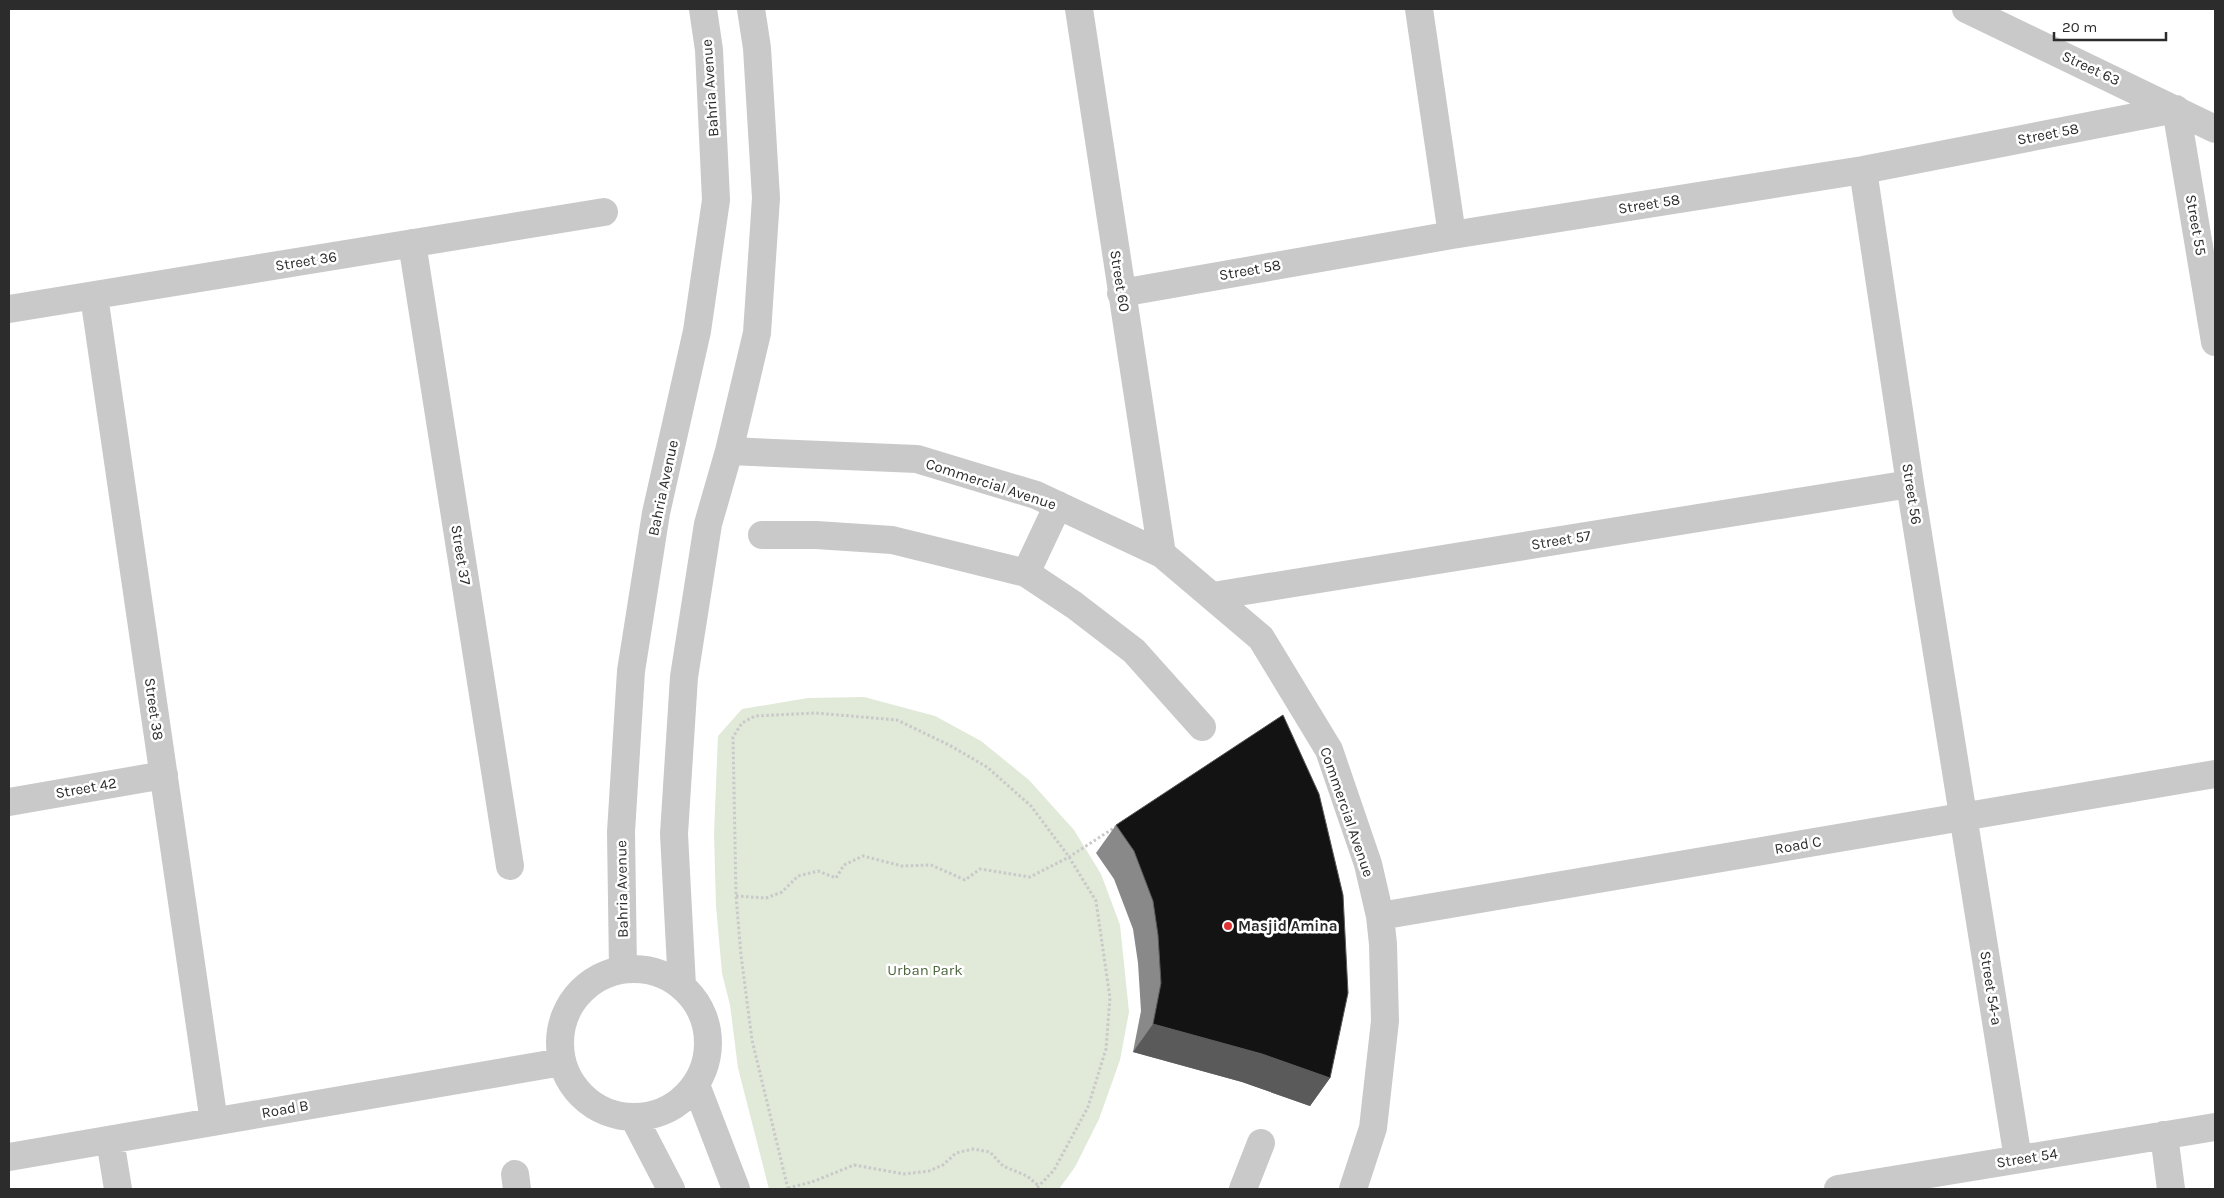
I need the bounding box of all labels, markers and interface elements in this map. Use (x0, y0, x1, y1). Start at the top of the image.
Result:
scale bar (2054, 10, 2166, 42)
text: 20 m (2062, 18, 2097, 36)
street label: Bahria Avenue (698, 39, 722, 137)
street label: Street 63 (2059, 47, 2123, 89)
street label: Street 58 (2016, 119, 2080, 149)
street label: Street 58 (1617, 190, 1681, 218)
street label: Street 55 (2182, 193, 2210, 257)
street label: Street 36 (274, 247, 338, 275)
street label: Street 60 (1106, 249, 1134, 313)
street label: Street 58 (1218, 256, 1282, 284)
street label: Bahria Avenue (644, 438, 682, 538)
street label: Commercial Avenue (923, 454, 1059, 514)
street label: Street 56 (1898, 462, 1926, 526)
street label: Street 37 (447, 524, 475, 586)
street label: Street 57 (1530, 526, 1592, 554)
street label: Street 38 (141, 677, 167, 741)
street label: Commercial Avenue (1316, 745, 1378, 879)
street label: Street 42 (54, 774, 118, 802)
street label: Road C (1773, 832, 1823, 858)
street label: Bahria Avenue (612, 840, 632, 938)
place label: Masjid Amina (1238, 917, 1337, 935)
marker: Masjid Amina (1222, 920, 1234, 932)
street label: Street 54-a (1976, 950, 2006, 1026)
park label: Urban Park (887, 961, 963, 979)
street label: Road B (260, 1096, 310, 1122)
street label: Street 54 (1995, 1144, 2059, 1172)

